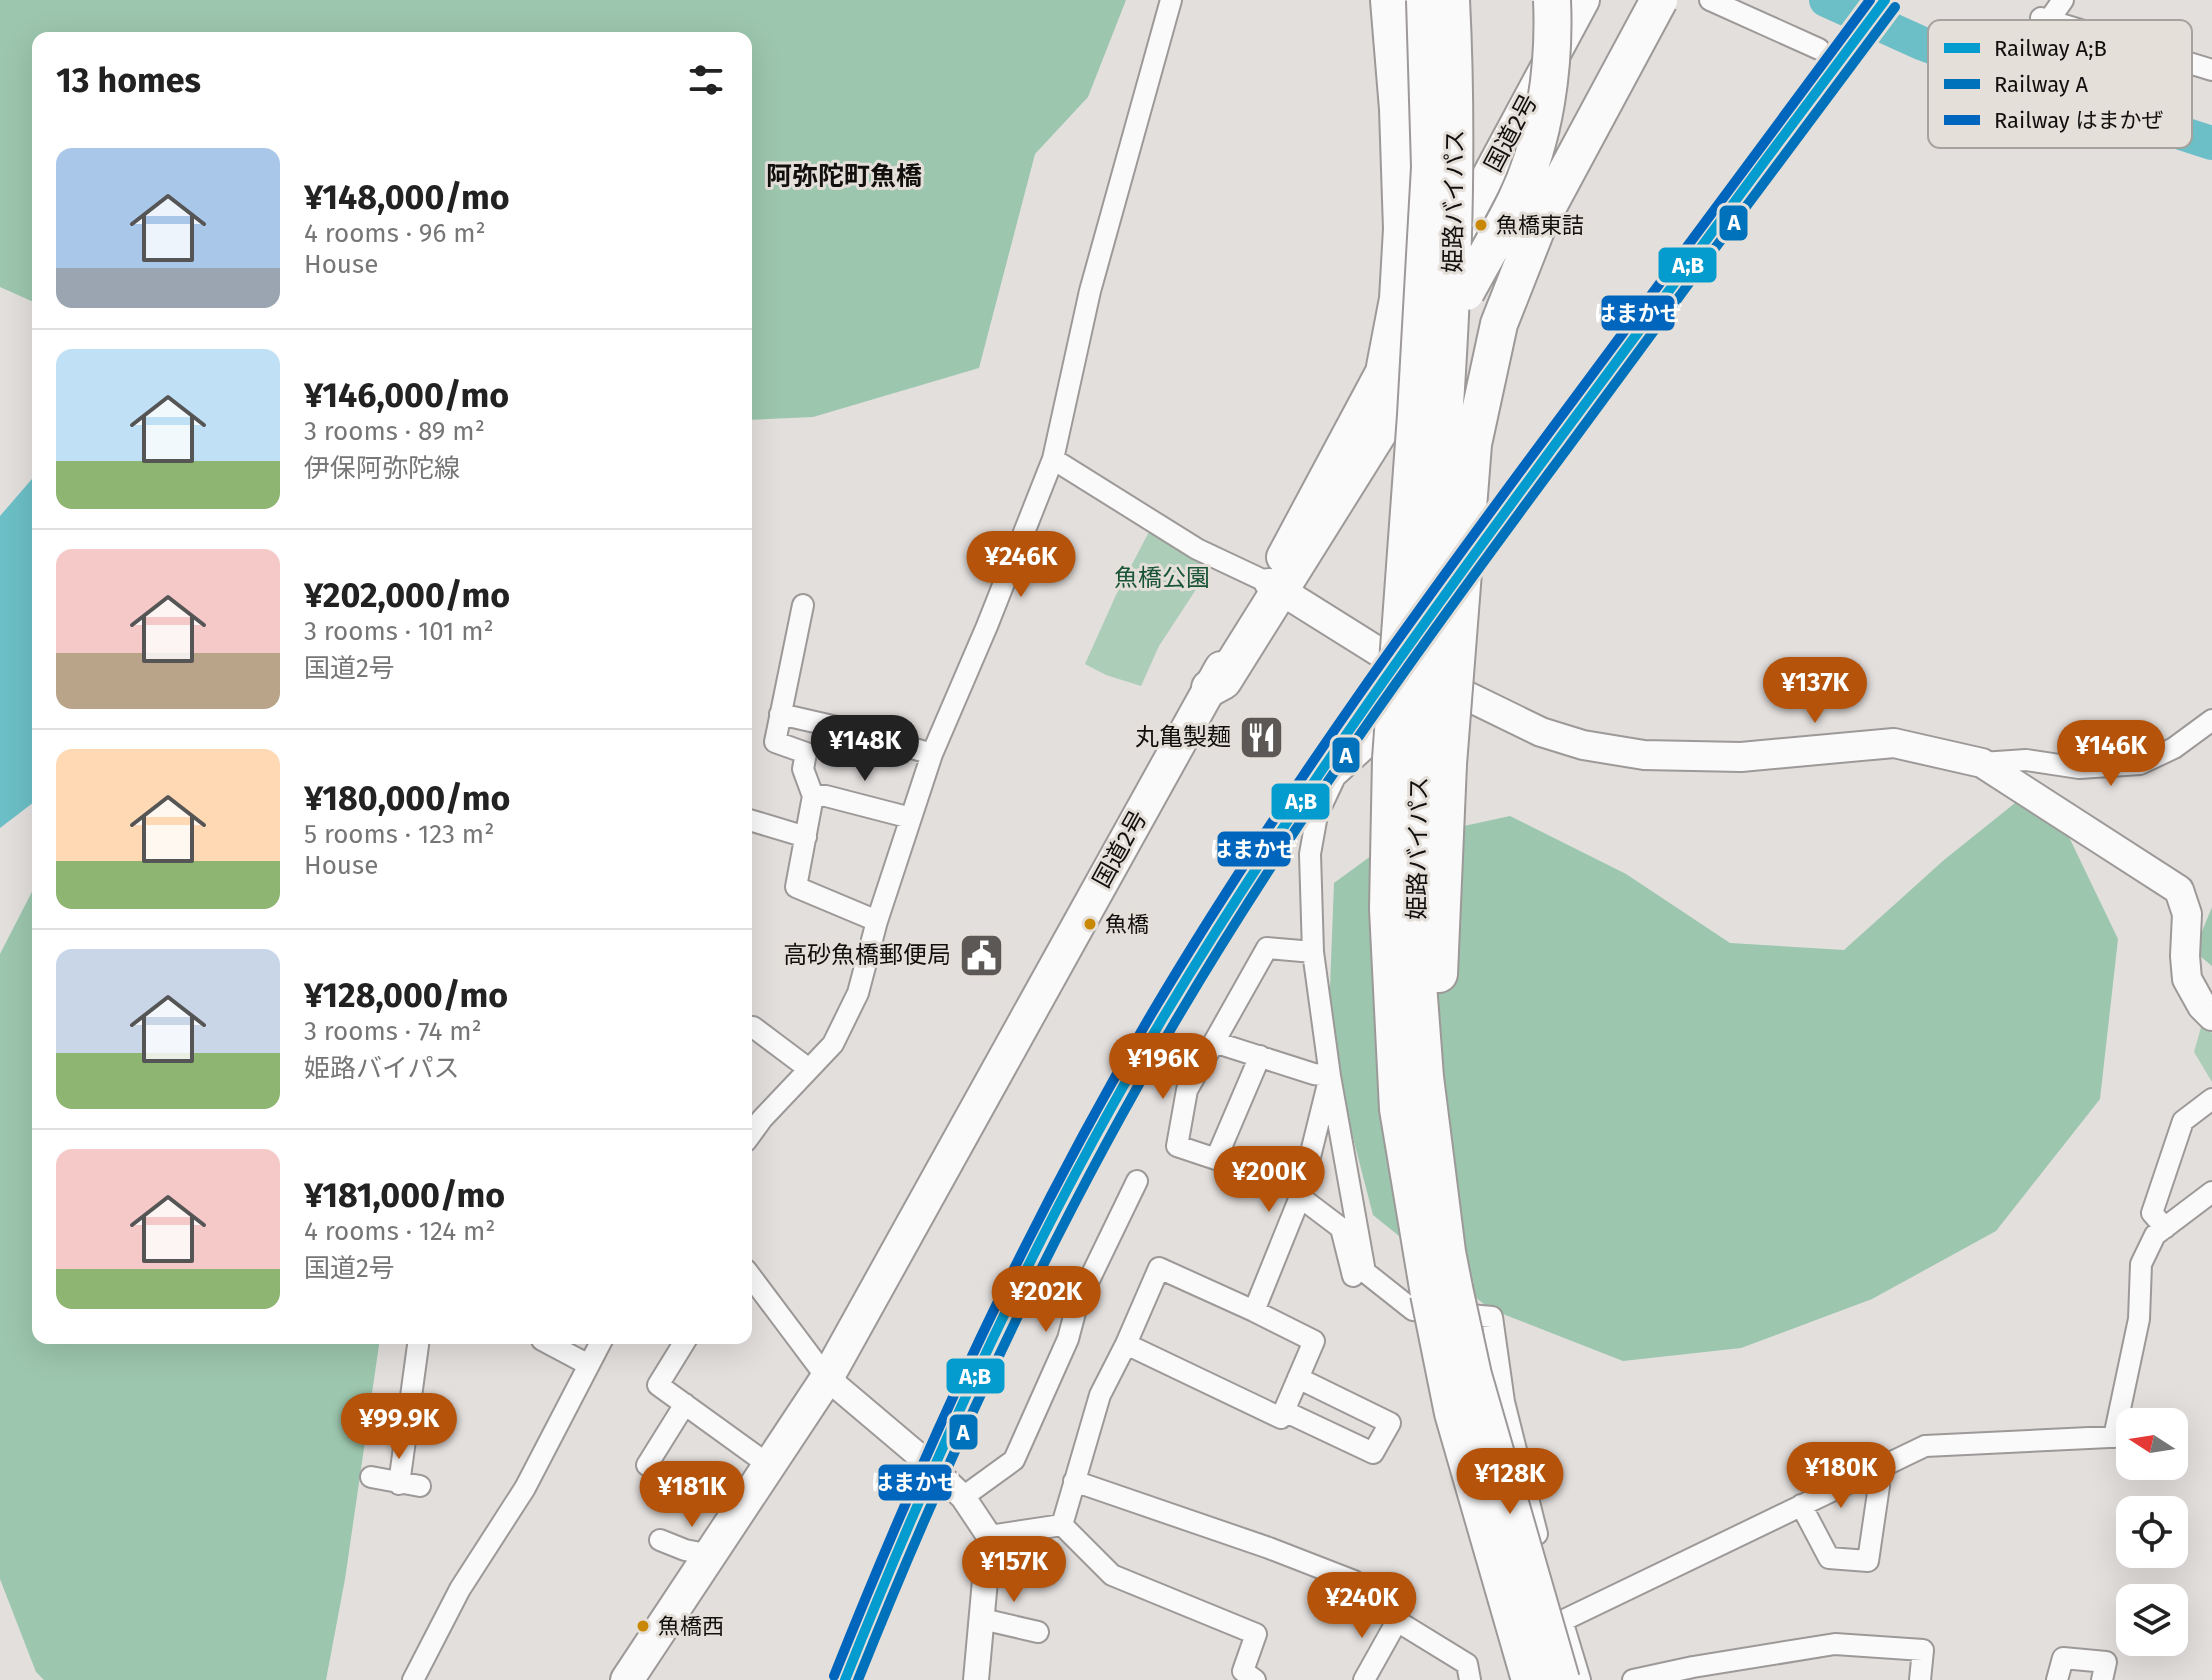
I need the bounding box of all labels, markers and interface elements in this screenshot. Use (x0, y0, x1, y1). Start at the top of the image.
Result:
legend (1928, 20, 2192, 148)
text: Railway A;B (1994, 35, 2107, 62)
icon: filters (684, 58, 728, 102)
text: 13 homes (56, 60, 201, 101)
text: Railway A (1994, 71, 2089, 98)
street label: 国道2号 (1479, 89, 1543, 177)
text: Railway はまかぜ (1994, 107, 2164, 134)
street label: 姫路バイパス (1439, 129, 1469, 273)
district label: 阿弥陀町魚橋 (766, 161, 922, 192)
text: ¥148,000/mo (304, 177, 510, 218)
icon: home (120, 180, 216, 276)
line badge: A (1718, 204, 1749, 242)
text: A (1727, 209, 1742, 236)
place label: 魚橋東詰 (1496, 212, 1584, 239)
marker: 魚橋東詰 (1473, 217, 1489, 233)
text: 4 rooms · 96 m² (304, 218, 486, 249)
line badge: A;B (1657, 246, 1718, 284)
text: House (304, 249, 378, 280)
text: A;B (1671, 252, 1704, 279)
line badge: はまかぜ (1600, 294, 1676, 332)
text: はまかぜ (1594, 300, 1682, 327)
text: ¥146,000/mo (304, 375, 509, 416)
icon: home (120, 381, 216, 477)
text: 3 rooms · 89 m² (304, 416, 485, 447)
text: 伊保阿弥陀線 (304, 453, 460, 484)
pin: ¥246K (965, 531, 1077, 599)
text: ¥246K (985, 541, 1057, 572)
park label: 魚橋公園 (1114, 564, 1210, 592)
text: ¥202,000/mo (304, 575, 510, 616)
icon: home (120, 581, 216, 677)
text: 3 rooms · 101 m² (304, 616, 494, 647)
text: 国道2号 (304, 653, 395, 684)
pin: ¥137K (1759, 657, 1871, 725)
text: ¥137K (1781, 667, 1849, 698)
restaurant icon: 丸亀製麺 (1238, 713, 1286, 761)
pin: ¥148K (809, 715, 921, 783)
pin: ¥146K (2055, 720, 2167, 788)
place label: 丸亀製麺 (1135, 723, 1231, 751)
text: ¥148K (829, 725, 901, 756)
text: ¥146K (2075, 730, 2147, 761)
line badge: A (1331, 736, 1361, 774)
text: A (1339, 742, 1354, 769)
street label: 姫路バイパス (1403, 776, 1433, 920)
text: ¥180,000/mo (304, 778, 510, 819)
icon: home (120, 781, 216, 877)
line badge: A;B (1270, 782, 1331, 821)
text: A;B (1284, 788, 1317, 815)
street label: 国道2号 (1087, 806, 1153, 892)
text: 5 rooms · 123 m² (304, 819, 494, 850)
line badge: はまかぜ (1216, 830, 1292, 868)
text: はまかぜ (1210, 836, 1298, 863)
text: House (304, 850, 378, 881)
place label: 魚橋 (1105, 911, 1149, 938)
marker: 魚橋 (1082, 916, 1098, 932)
public building icon: 高砂魚橋郵便局 (958, 931, 1006, 979)
place label: 高砂魚橋郵便局 (783, 941, 951, 969)
text: ¥128,000/mo (304, 975, 508, 1016)
icon: home (120, 981, 216, 1077)
text: 3 rooms · 74 m² (304, 1016, 482, 1047)
pin: ¥196K (1107, 1033, 1219, 1101)
text: ¥196K (1127, 1043, 1199, 1074)
text: 姫路バイパス (304, 1053, 459, 1084)
pin: ¥200K (1213, 1146, 1325, 1214)
text: ¥200K (1232, 1156, 1306, 1187)
text: ¥181,000/mo (304, 1175, 505, 1216)
icon: home (120, 1181, 216, 1277)
text: 4 rooms · 124 m² (304, 1216, 496, 1247)
text: 国道2号 (304, 1253, 395, 1284)
pin: ¥202K (990, 1266, 1102, 1334)
text: ¥202K (1010, 1276, 1082, 1307)
line badge: A;B (945, 1357, 1006, 1395)
text: A;B (958, 1363, 991, 1390)
pin: ¥99.9K (334, 1393, 464, 1461)
text: ¥99.9K (359, 1403, 439, 1434)
north arrow (2116, 1408, 2188, 1480)
map controls (2116, 1408, 2188, 1656)
line badge: A (948, 1413, 979, 1451)
text: A (956, 1419, 971, 1446)
pin: ¥180K (1785, 1442, 1897, 1510)
pin: ¥128K (1454, 1448, 1566, 1516)
text: ¥180K (1805, 1452, 1877, 1483)
text: ¥128K (1474, 1458, 1546, 1489)
pin: ¥181K (636, 1461, 748, 1529)
line badge: はまかぜ (877, 1463, 953, 1502)
text: はまかぜ (871, 1469, 959, 1496)
text: ¥181K (658, 1471, 726, 1502)
button: locate (2116, 1496, 2188, 1568)
pin: ¥157K (958, 1536, 1070, 1604)
text: ¥157K (980, 1546, 1048, 1577)
pin: ¥240K (1306, 1572, 1418, 1640)
text: ¥240K (1325, 1582, 1399, 1613)
button: layers (2116, 1584, 2188, 1656)
place label: 魚橋西 (658, 1613, 724, 1640)
marker: 魚橋西 (635, 1618, 651, 1634)

